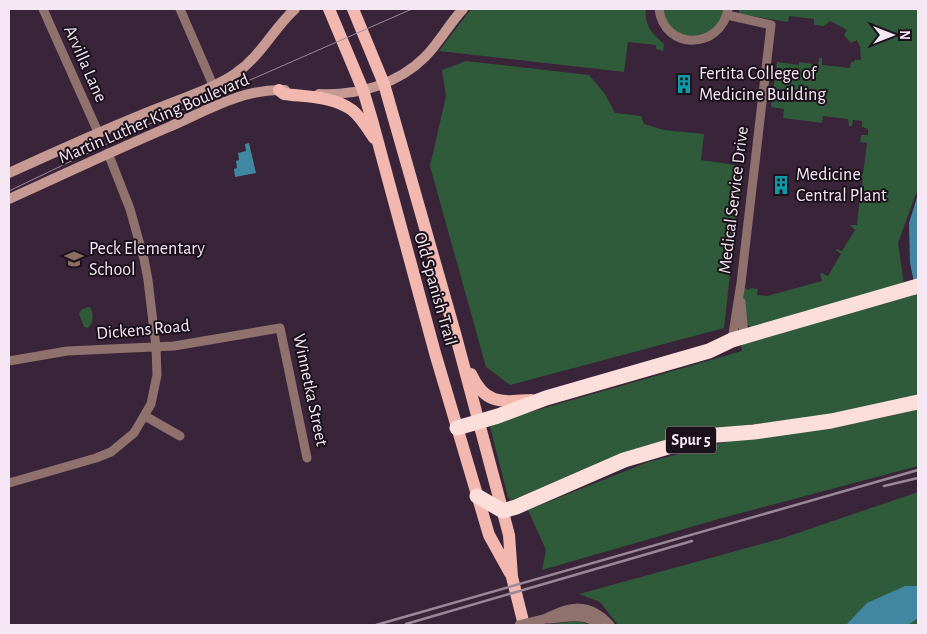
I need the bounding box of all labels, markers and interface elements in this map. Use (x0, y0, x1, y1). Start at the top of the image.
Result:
north arrow (867, 10, 917, 60)
street label: Arvilla Lane (60, 23, 110, 105)
text: N (897, 30, 911, 40)
place label: Fertita College of Medicine Building (699, 65, 826, 104)
street label: Martin Luther King Boulevard (56, 71, 252, 167)
building icon: Fertita College of Medicine Building (673, 73, 695, 95)
street label: Medical Service Drive (716, 125, 752, 275)
place label: Medicine Central Plant (796, 166, 887, 205)
building icon: Medicine Central Plant (770, 174, 792, 196)
street label: Old Spanish Trail (410, 230, 460, 348)
place label: Peck Elementary School (89, 240, 205, 279)
school or university icon: Peck Elementary School (63, 248, 85, 270)
street label: Dickens Road (95, 317, 191, 343)
street label: Winnetka Street (289, 332, 331, 448)
road number: Spur 5 (666, 426, 716, 454)

